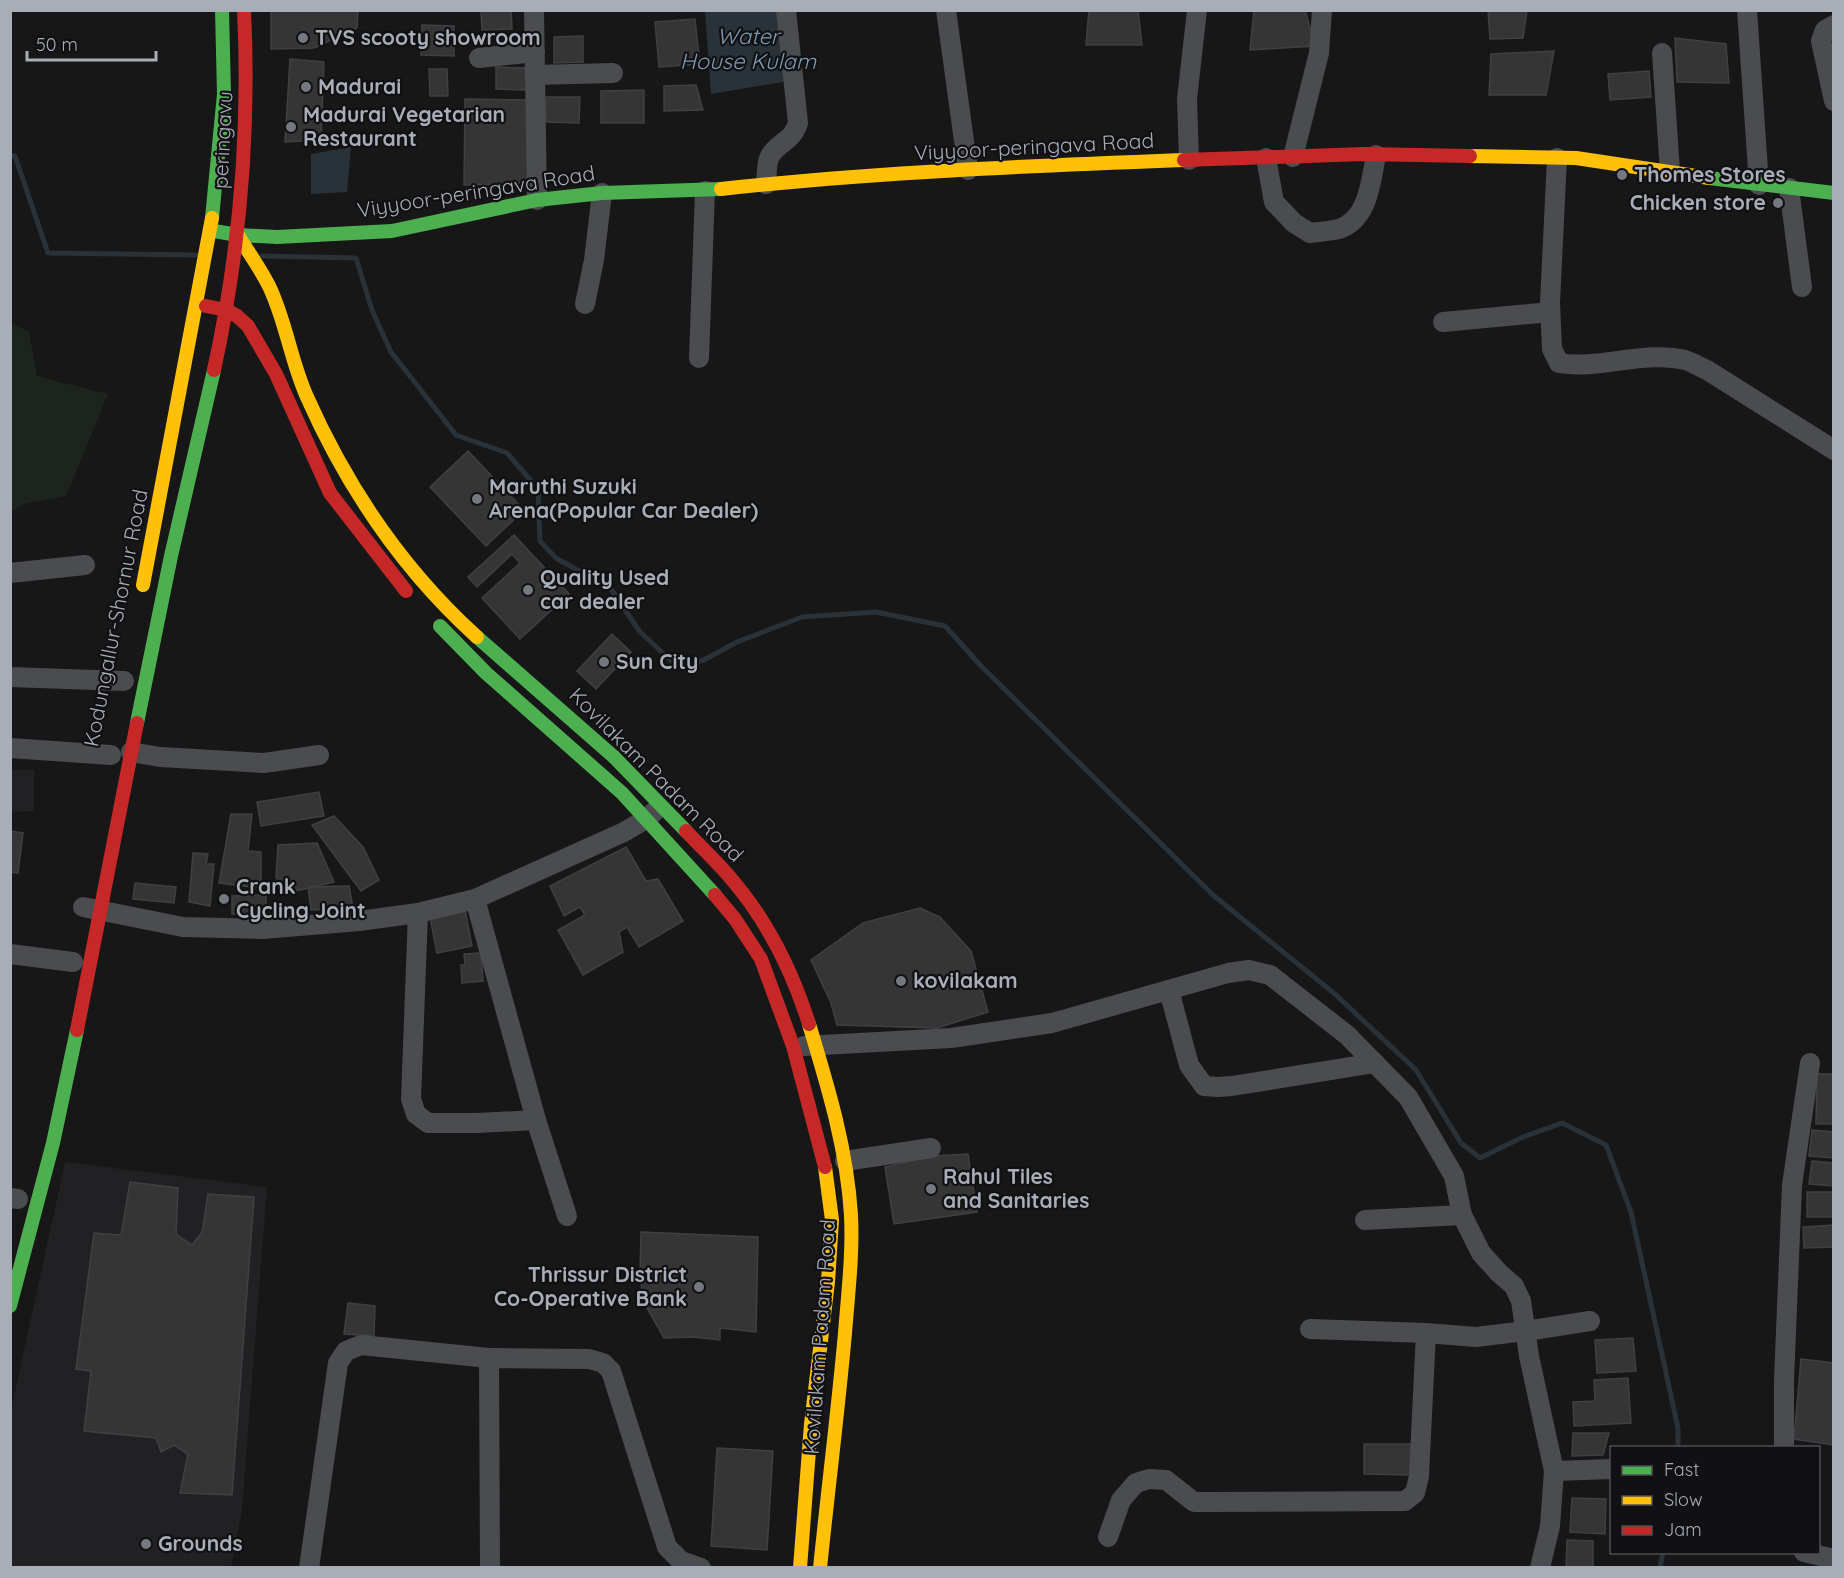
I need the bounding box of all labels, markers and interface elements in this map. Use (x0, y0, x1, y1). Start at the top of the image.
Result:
water label: Water House Kulam (680, 22, 817, 75)
scale bar (27, 24, 156, 62)
place label: TVS scooty showroom (315, 24, 541, 50)
marker: TVS scooty showroom (296, 31, 310, 45)
text: 50 m (36, 33, 78, 56)
place label: Madurai (318, 73, 401, 99)
marker: Madurai (299, 80, 313, 94)
street label: peringavu (206, 90, 238, 189)
place label: Madurai Vegetarian Restaurant (303, 101, 505, 151)
marker: Madurai Vegetarian Restaurant (284, 120, 298, 134)
street label: Viyyoor-peringava Road (913, 127, 1155, 165)
street label: Viyyoor-peringava Road (355, 159, 597, 223)
place label: Thomes Stores (1634, 161, 1786, 187)
marker: Thomes Stores (1615, 168, 1629, 182)
place label: Chicken store (1630, 189, 1766, 215)
marker: Chicken store (1771, 196, 1785, 210)
place label: Maruthi Suzuki Arena(Popular Car Dealer) (489, 473, 758, 523)
street label: Kodungallur-Shornur Road (77, 487, 153, 749)
marker: Maruthi Suzuki Arena(Popular Car Dealer) (470, 492, 484, 506)
place label: Quality Used car dealer (540, 564, 669, 614)
marker: Quality Used car dealer (521, 583, 535, 597)
place label: Sun City (616, 648, 698, 674)
marker: Sun City (597, 655, 611, 669)
street label: Kovilakam Padam Road (564, 682, 749, 867)
place label: Crank Cycling Joint (236, 873, 366, 923)
marker: Crank Cycling Joint (217, 892, 231, 906)
place label: kovilakam (913, 967, 1018, 993)
marker: kovilakam (894, 974, 908, 988)
place label: Rahul Tiles and Sanitaries (943, 1163, 1089, 1213)
marker: Rahul Tiles and Sanitaries (924, 1182, 938, 1196)
street label: Kovilakam Padam Road (798, 1218, 840, 1455)
place label: Thrissur District Co-Operative Bank (494, 1261, 687, 1311)
marker: Thrissur District Co-Operative Bank (692, 1280, 706, 1294)
legend (1610, 1446, 1820, 1554)
text: Fast (1664, 1458, 1699, 1481)
text: Slow (1664, 1488, 1702, 1511)
text: Jam (1664, 1518, 1702, 1541)
place label: Grounds (158, 1530, 243, 1556)
marker: Grounds (139, 1537, 153, 1551)

